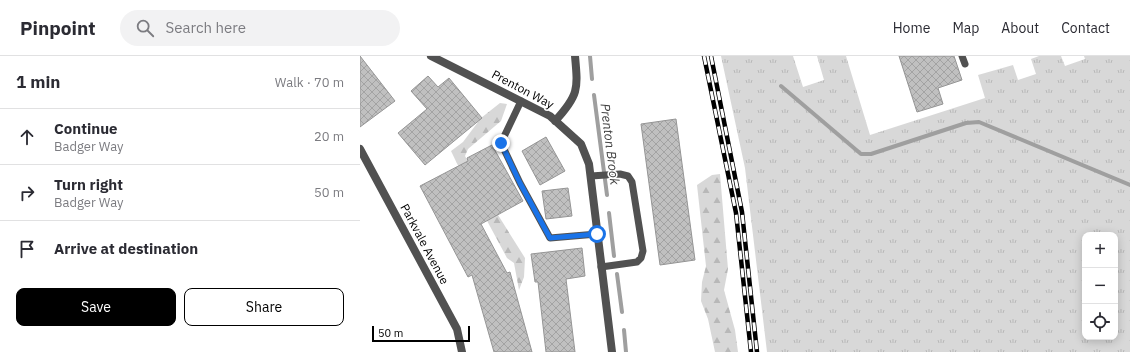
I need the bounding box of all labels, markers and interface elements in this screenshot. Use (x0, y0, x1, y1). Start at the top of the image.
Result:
search box (120, 10, 400, 46)
text: Pinpoint (20, 16, 96, 40)
icon: search (134, 17, 156, 39)
text: Search here (166, 18, 246, 37)
text: Home (893, 19, 930, 37)
text: Map (952, 19, 979, 37)
text: About (1001, 19, 1039, 37)
text: Contact (1061, 19, 1110, 37)
street label: Prenton Way (489, 66, 557, 112)
text: 1 min (16, 71, 60, 93)
text: Walk · 70 m (275, 74, 344, 91)
water label: Prenton Brook (597, 102, 623, 186)
text: Continue (54, 119, 118, 138)
icon: ahead (16, 126, 38, 148)
text: 20 m (314, 128, 344, 145)
route end (492, 134, 510, 152)
text: Badger Way (54, 138, 124, 155)
text: Turn right (54, 175, 123, 194)
icon: right (16, 182, 38, 204)
text: 50 m (314, 184, 344, 201)
text: Badger Way (54, 194, 124, 211)
street label: Parkvale Avenue (397, 201, 453, 287)
route start (588, 225, 606, 243)
map controls (1082, 232, 1118, 340)
button: + (1082, 232, 1118, 268)
icon: arrive (16, 238, 38, 260)
text: Arrive at destination (54, 239, 198, 258)
button: − (1082, 268, 1118, 304)
button: Save (16, 288, 176, 326)
button: Share (184, 288, 344, 326)
button: locate (1082, 304, 1118, 340)
scale bar (372, 324, 470, 343)
text: 50 m (378, 326, 403, 340)

